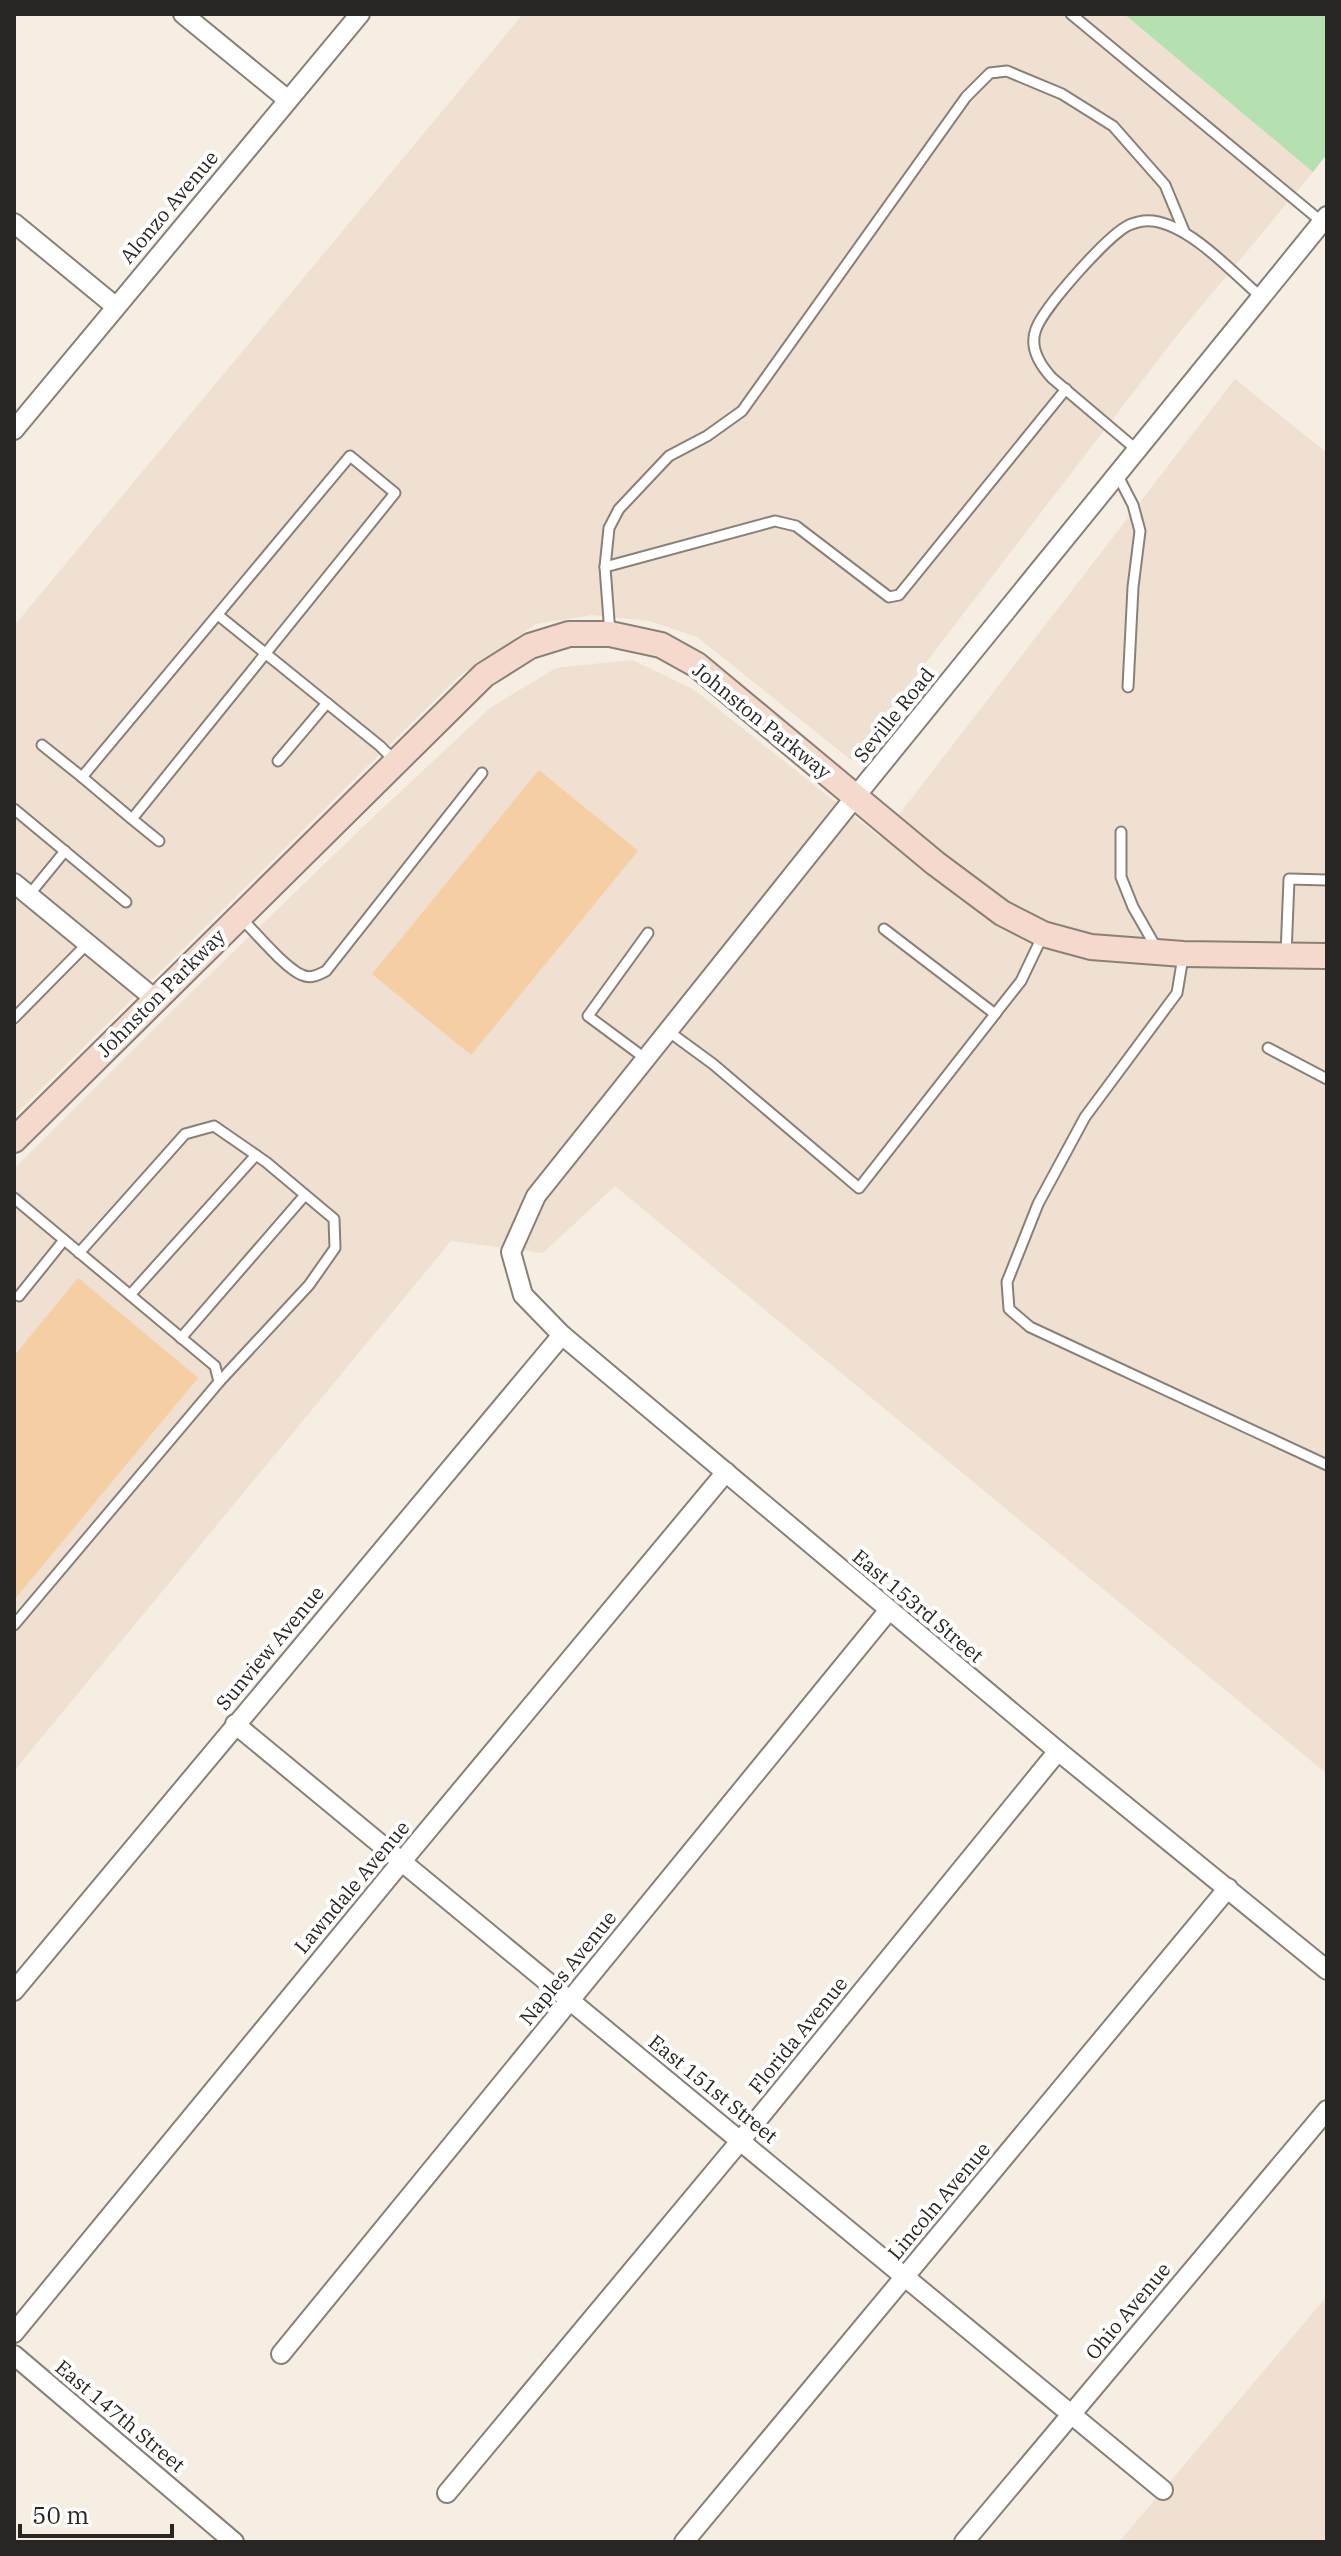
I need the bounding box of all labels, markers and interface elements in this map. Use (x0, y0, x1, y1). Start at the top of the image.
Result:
street label: Alonzo Avenue (113, 144, 224, 269)
street label: Johnston Parkway (687, 656, 838, 785)
street label: Seville Road (847, 662, 940, 768)
street label: Johnston Parkway (91, 922, 231, 1063)
street label: East 153rd Street (847, 1543, 989, 1668)
street label: Sunview Avenue (210, 1580, 330, 1716)
street label: Lawndale Avenue (288, 1815, 415, 1959)
street label: Naples Avenue (513, 1905, 622, 2031)
street label: Florida Avenue (742, 1971, 853, 2099)
street label: East 151st Street (643, 2028, 783, 2149)
street label: Lincoln Avenue (881, 2136, 996, 2265)
street label: Ohio Avenue (1079, 2256, 1176, 2365)
street label: East 147th Street (50, 2353, 191, 2478)
scale bar (20, 2488, 172, 2538)
text: 50 m (32, 2499, 89, 2531)

